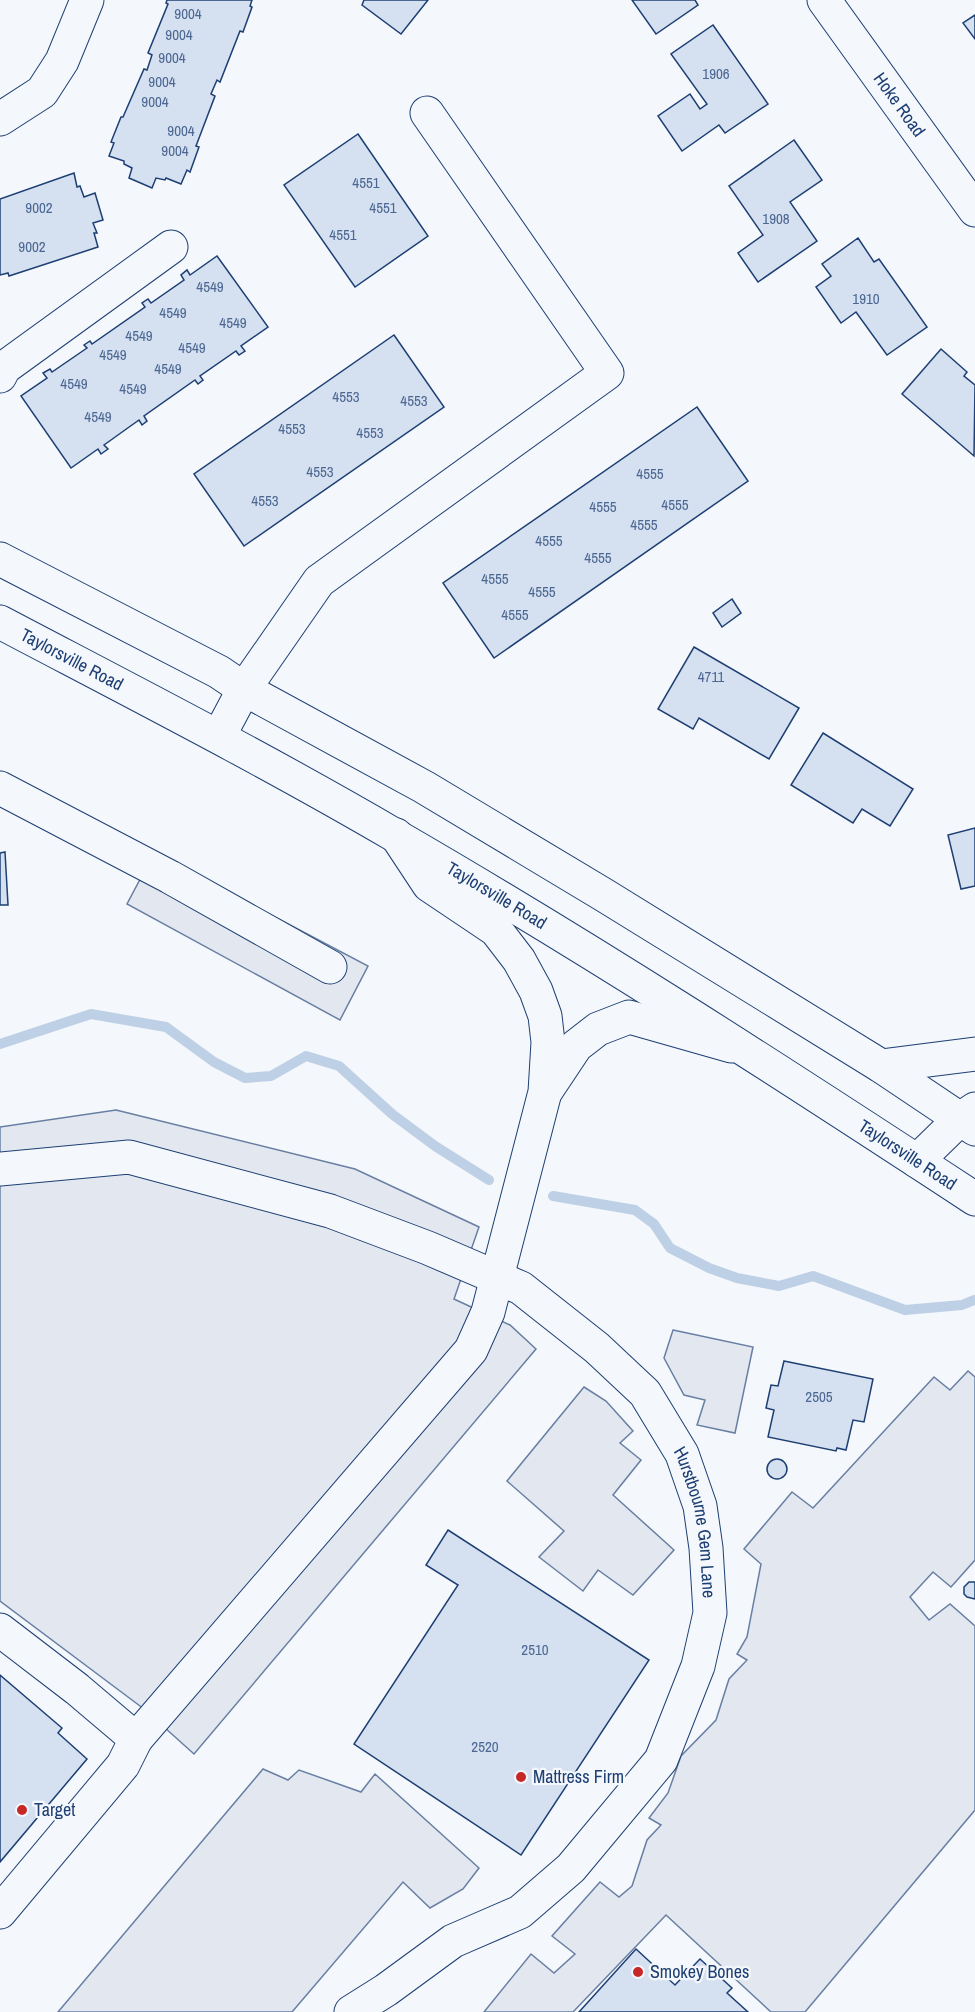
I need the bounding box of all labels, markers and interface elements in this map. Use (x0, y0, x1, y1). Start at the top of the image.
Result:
house number: 9004 (174, 3, 202, 24)
house number: 9004 (165, 24, 193, 45)
house number: 9004 (158, 47, 186, 68)
house number: 1906 (702, 63, 730, 84)
street label: Hoke Road (868, 67, 931, 142)
house number: 9004 (148, 71, 176, 92)
house number: 9004 (141, 91, 169, 112)
house number: 9004 (167, 120, 195, 141)
house number: 9004 (161, 140, 189, 161)
house number: 4551 (352, 172, 380, 193)
house number: 9002 (25, 197, 53, 218)
house number: 4551 (369, 197, 397, 218)
house number: 1908 (762, 208, 790, 229)
house number: 4551 (329, 224, 357, 245)
house number: 9002 (18, 236, 46, 257)
house number: 4549 (196, 276, 224, 297)
house number: 1910 (852, 288, 880, 309)
house number: 4549 (159, 302, 187, 323)
house number: 4549 (219, 312, 247, 333)
house number: 4549 (125, 325, 153, 346)
house number: 4549 (178, 337, 206, 358)
house number: 4549 (99, 344, 127, 365)
house number: 4549 (154, 358, 182, 379)
house number: 4549 (60, 373, 88, 394)
house number: 4549 (119, 378, 147, 399)
house number: 4553 (332, 386, 360, 407)
house number: 4553 (400, 390, 428, 411)
house number: 4549 (84, 406, 112, 427)
house number: 4553 (278, 418, 306, 439)
house number: 4553 (356, 422, 384, 443)
house number: 4553 (306, 461, 334, 482)
house number: 4555 (636, 463, 664, 484)
house number: 4553 (251, 490, 279, 511)
house number: 4555 (661, 494, 689, 515)
house number: 4555 (589, 496, 617, 517)
house number: 4555 (630, 514, 658, 535)
house number: 4555 (535, 530, 563, 551)
house number: 4555 (584, 547, 612, 568)
house number: 4555 (481, 568, 509, 589)
house number: 4555 (528, 581, 556, 602)
house number: 4555 (501, 604, 529, 625)
street label: Taylorsville Road (16, 622, 128, 696)
house number: 4711 (698, 666, 724, 687)
street label: Taylorsville Road (442, 855, 552, 935)
street label: Taylorsville Road (854, 1113, 962, 1196)
house number: 2505 (805, 1386, 833, 1407)
street label: Hurstbourne Gem Lane (668, 1441, 722, 1599)
house number: 2510 (521, 1639, 549, 1660)
house number: 2520 (471, 1736, 499, 1757)
place label: Mattress Firm (533, 1764, 624, 1789)
marker: Mattress Firm (514, 1770, 528, 1784)
place label: Target (34, 1797, 75, 1822)
marker: Target (15, 1803, 29, 1817)
place label: Smokey Bones (650, 1959, 749, 1984)
marker: Smokey Bones (631, 1965, 645, 1979)

